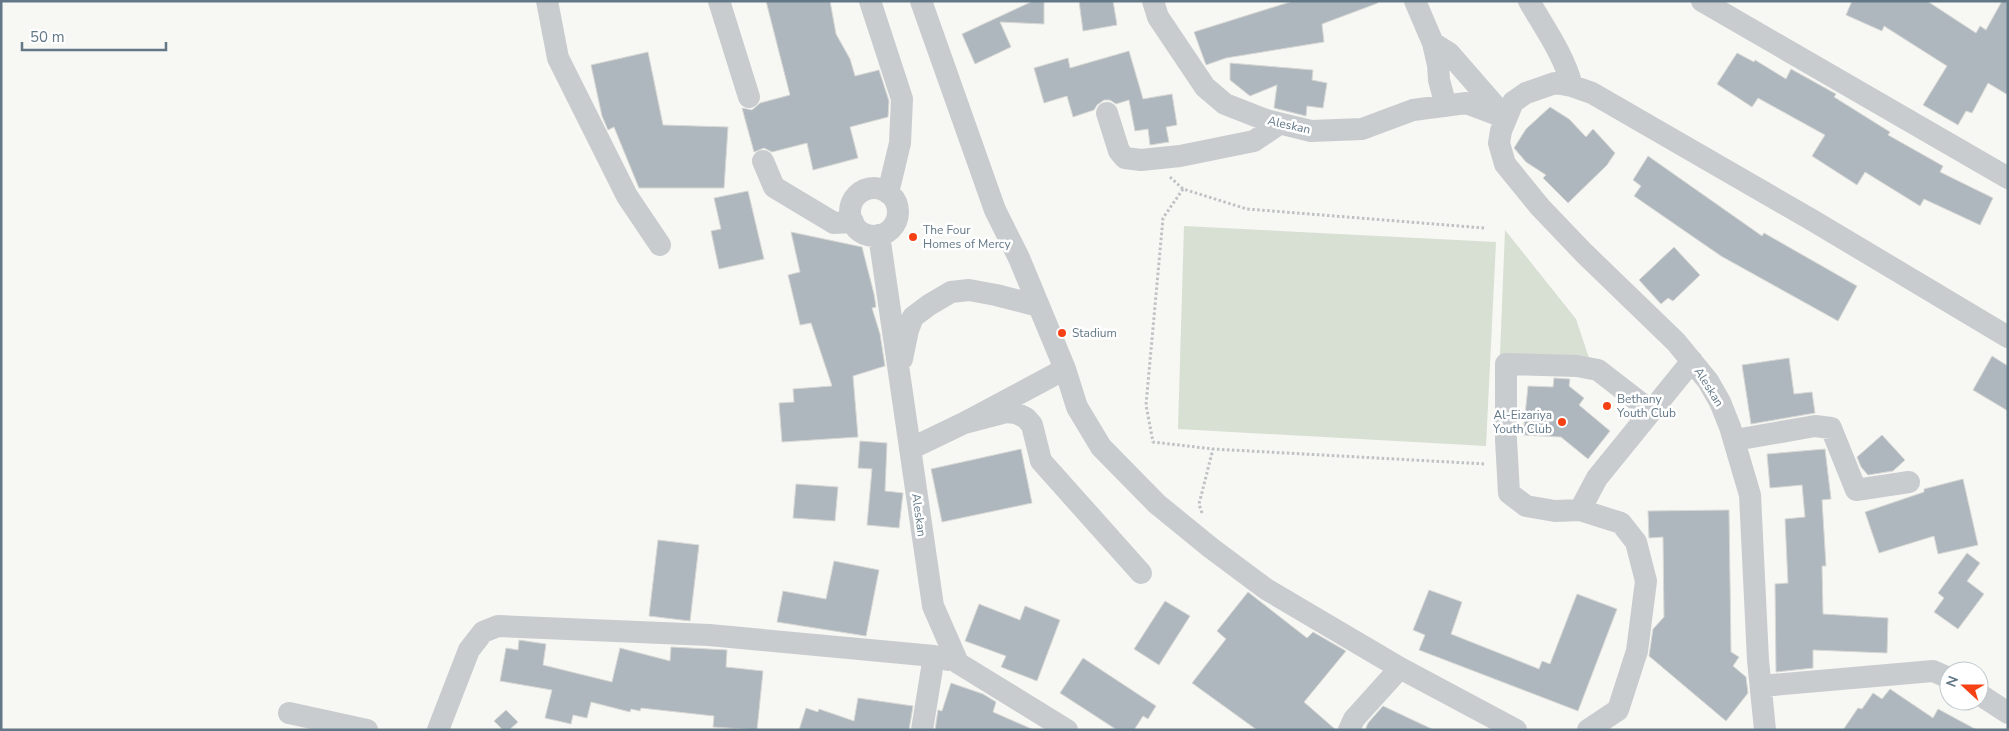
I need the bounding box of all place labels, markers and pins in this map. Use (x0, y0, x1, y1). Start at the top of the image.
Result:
place label: The Four Homes of Mercy (923, 222, 1011, 252)
marker: The Four Homes of Mercy (907, 231, 919, 243)
place label: Stadium (1072, 325, 1117, 341)
marker: Stadium (1056, 327, 1068, 339)
place label: Bethany Youth Club (1616, 391, 1676, 421)
marker: Bethany Youth Club (1601, 400, 1613, 412)
place label: Al-Eizariya Youth Club (1492, 407, 1552, 437)
marker: Al-Eizariya Youth Club (1556, 416, 1568, 428)

